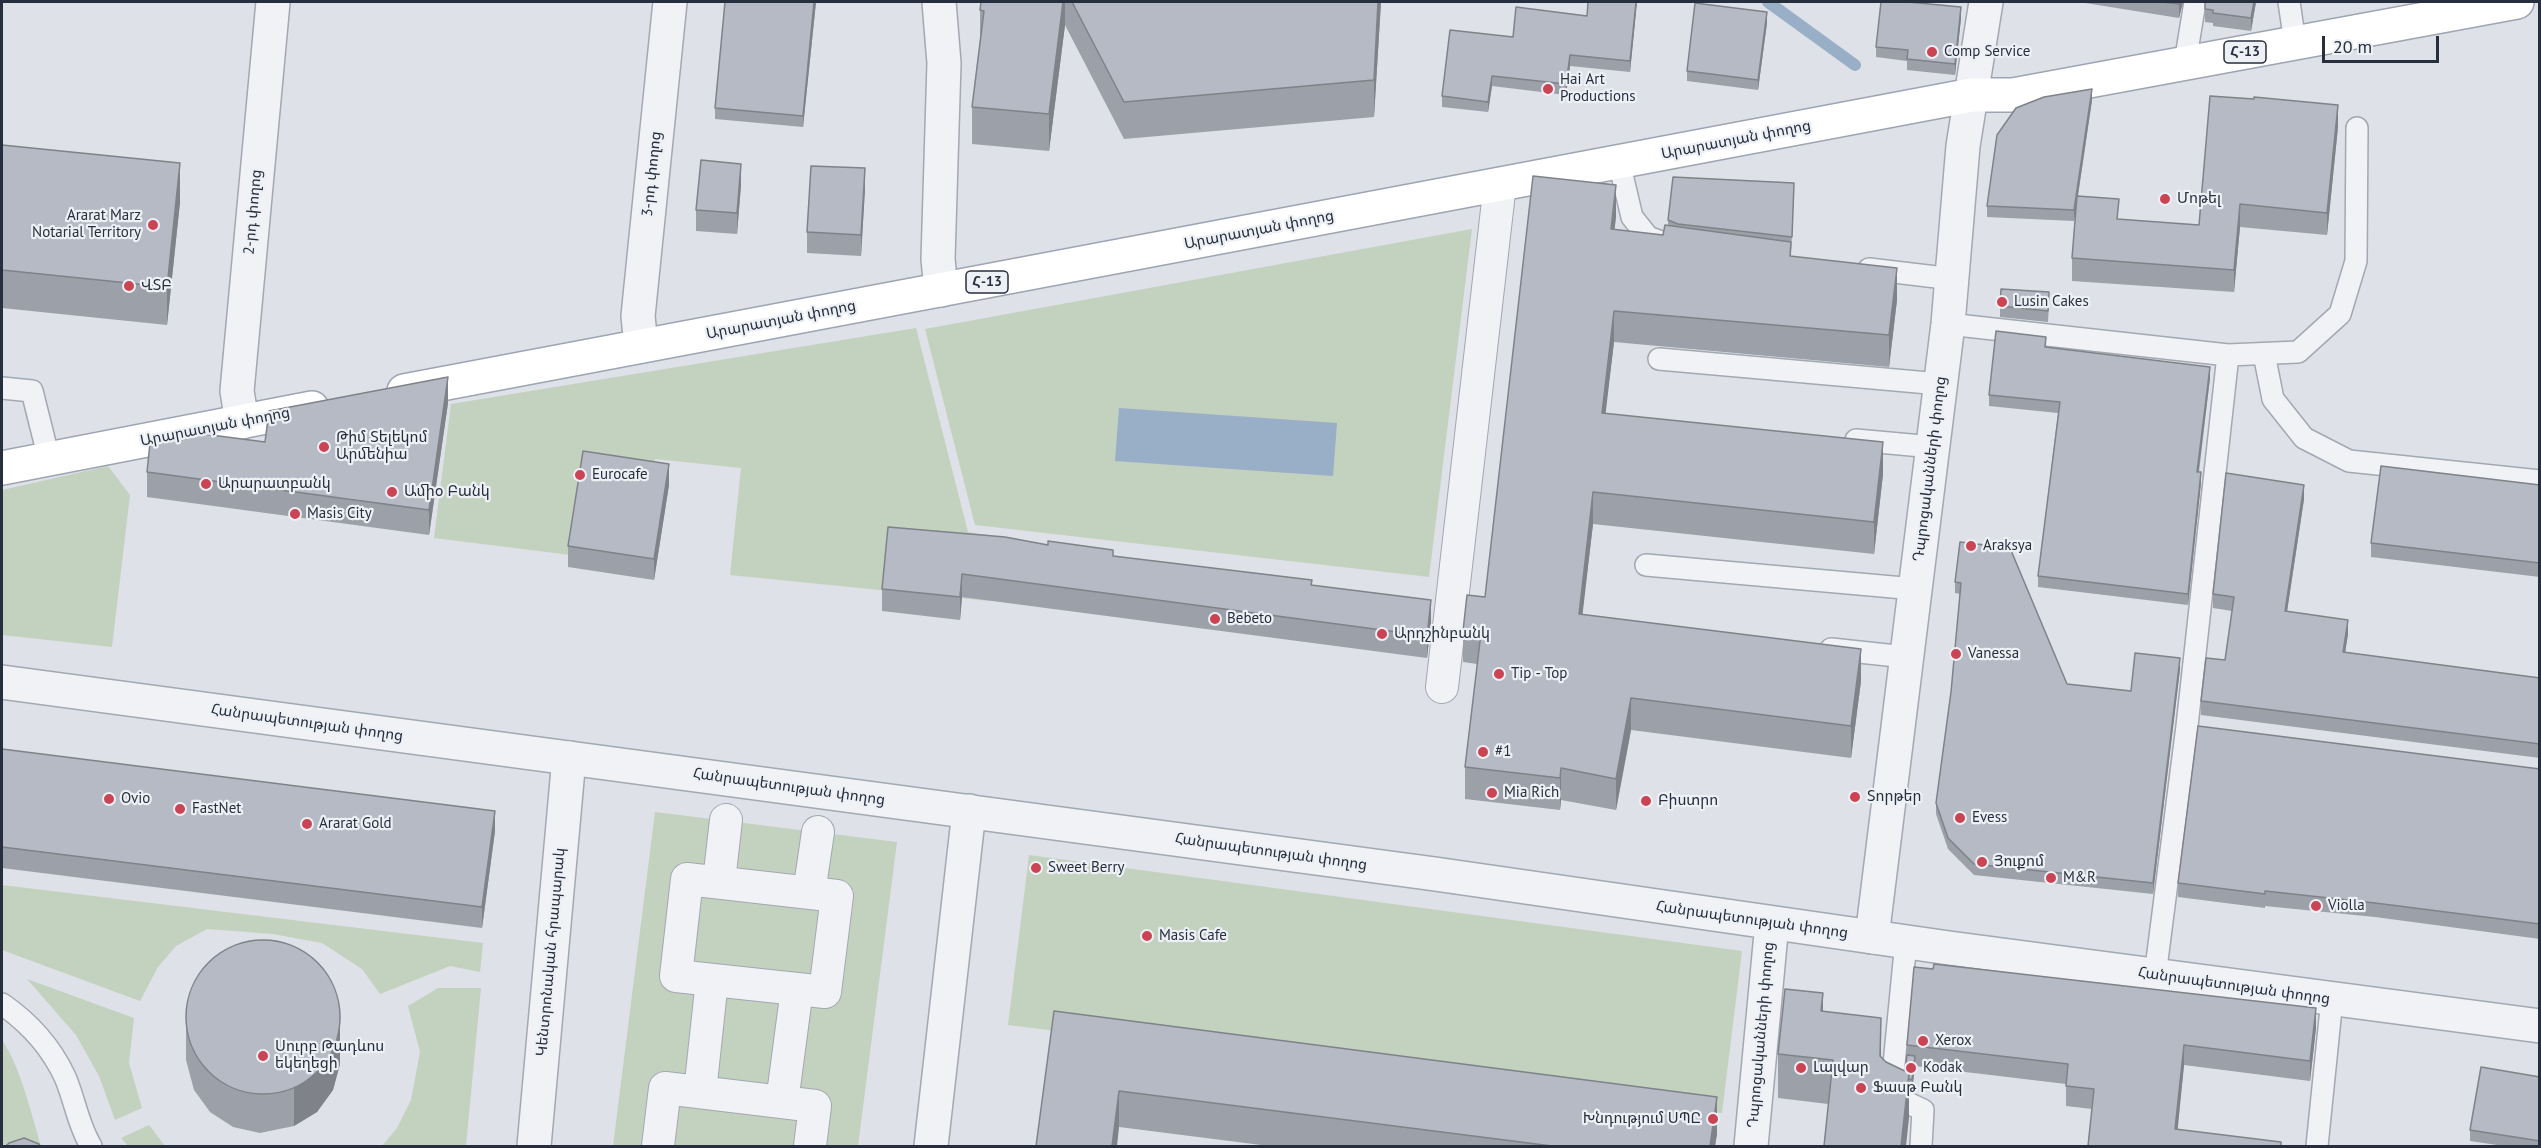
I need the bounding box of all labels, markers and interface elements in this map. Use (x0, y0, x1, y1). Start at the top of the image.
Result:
scale bar (2325, 24, 2442, 62)
text: 20 m (2333, 35, 2372, 58)
road number: Հ-13 (2224, 41, 2266, 63)
place label: Comp Service (1944, 43, 2030, 61)
marker: Comp Service (1925, 45, 1939, 59)
place label: Hai Art Productions (1560, 71, 1636, 106)
marker: Hai Art Productions (1541, 82, 1555, 96)
street label: Արարատյան փողոց (1660, 117, 1812, 163)
street label: 3-րդ փողոց (639, 130, 665, 218)
street label: 2-րդ փողոց (240, 169, 266, 255)
place label: Մոթել (2177, 190, 2221, 208)
marker: Մոթել (2158, 192, 2172, 206)
place label: Ararat Marz Notarial Territory (32, 207, 141, 242)
street label: Արարատյան փողոց (1183, 207, 1335, 253)
marker: Ararat Marz Notarial Territory (146, 218, 160, 232)
road number: Հ-13 (966, 271, 1008, 293)
place label: ՎՏԲ (141, 277, 172, 295)
marker: ՎՏԲ (122, 279, 136, 293)
place label: Lusin Cakes (2014, 293, 2089, 311)
marker: Lusin Cakes (1995, 295, 2009, 309)
street label: Արարատյան փողոց (705, 297, 857, 343)
street label: Դպրոցականների փողոց (1910, 375, 1950, 563)
street label: Արարատյան փողոց (139, 404, 291, 450)
place label: Թիմ Տելեկոմ Արմենիա (336, 429, 428, 464)
marker: Թիմ Տելեկոմ Արմենիա (317, 440, 331, 454)
place label: Eurocafe (592, 466, 648, 484)
marker: Eurocafe (573, 468, 587, 482)
place label: Արարատբանկ (218, 475, 331, 493)
marker: Արարատբանկ (199, 477, 213, 491)
place label: Ամիօ Բանկ (404, 483, 490, 501)
marker: Ամիօ Բանկ (385, 485, 399, 499)
place label: Masis City (307, 505, 372, 523)
marker: Masis City (288, 507, 302, 521)
place label: Araksya (1983, 537, 2032, 555)
marker: Araksya (1964, 539, 1978, 553)
place label: Bebeto (1227, 610, 1272, 628)
marker: Bebeto (1208, 612, 1222, 626)
place label: Արդշինբանկ (1394, 625, 1490, 643)
marker: Արդշինբանկ (1375, 627, 1389, 641)
place label: Vanessa (1968, 645, 2019, 663)
marker: Vanessa (1949, 647, 1963, 661)
place label: Tip - Top (1511, 665, 1567, 683)
marker: Tip - Top (1492, 667, 1506, 681)
street label: Հանրապետության փողոց (210, 701, 404, 745)
place label: #1 (1495, 743, 1511, 761)
marker: #1 (1476, 745, 1490, 759)
street label: Հանրապետության փողոց (692, 765, 886, 809)
place label: Mia Rich (1504, 784, 1559, 802)
marker: Mia Rich (1485, 786, 1499, 800)
place label: Տորթեր (1867, 788, 1921, 806)
place label: Ovio (121, 790, 150, 808)
marker: Տորթեր (1848, 790, 1862, 804)
marker: Ovio (102, 792, 116, 806)
place label: Բիստրո (1658, 792, 1718, 810)
marker: Բիստրո (1639, 794, 1653, 808)
place label: FastNet (192, 800, 241, 818)
marker: FastNet (173, 802, 187, 816)
place label: Evess (1972, 809, 2007, 827)
marker: Evess (1953, 811, 1967, 825)
place label: Ararat Gold (319, 815, 392, 833)
marker: Ararat Gold (300, 817, 314, 831)
street label: Հանրապետության փողոց (1174, 830, 1368, 874)
street label: Կենտրոնական հրապարակ (533, 847, 569, 1057)
place label: Յուքոմ (1994, 853, 2044, 871)
marker: Յուքոմ (1975, 855, 1989, 869)
place label: Sweet Berry (1048, 859, 1125, 877)
marker: Sweet Berry (1029, 861, 1043, 875)
place label: M&R (2063, 869, 2096, 887)
marker: M&R (2044, 871, 2058, 885)
place label: Violla (2328, 897, 2365, 915)
street label: Հանրապետության փողոց (1655, 898, 1849, 942)
marker: Violla (2309, 899, 2323, 913)
place label: Masis Cafe (1159, 927, 1227, 945)
marker: Masis Cafe (1140, 929, 1154, 943)
street label: Դպրոցականների փողոց (1744, 941, 1778, 1129)
street label: Հանրապետության փողոց (2137, 964, 2331, 1008)
place label: Xerox (1935, 1032, 1972, 1050)
marker: Xerox (1916, 1034, 1930, 1048)
place label: Սուրբ Թադևոս եկեղեցի (275, 1038, 384, 1073)
marker: Սուրբ Թադևոս եկեղեցի (256, 1049, 270, 1063)
place label: Լալվար (1813, 1059, 1869, 1077)
place label: Kodak (1923, 1059, 1962, 1077)
marker: Լալվար (1794, 1061, 1808, 1075)
marker: Kodak (1904, 1061, 1918, 1075)
place label: Ֆասթ Բանկ (1873, 1079, 1962, 1097)
marker: Ֆասթ Բանկ (1854, 1081, 1868, 1095)
place label: Խնդությում ՍՊԸ (1583, 1110, 1701, 1128)
marker: Խնդությում ՍՊԸ (1706, 1112, 1720, 1126)

